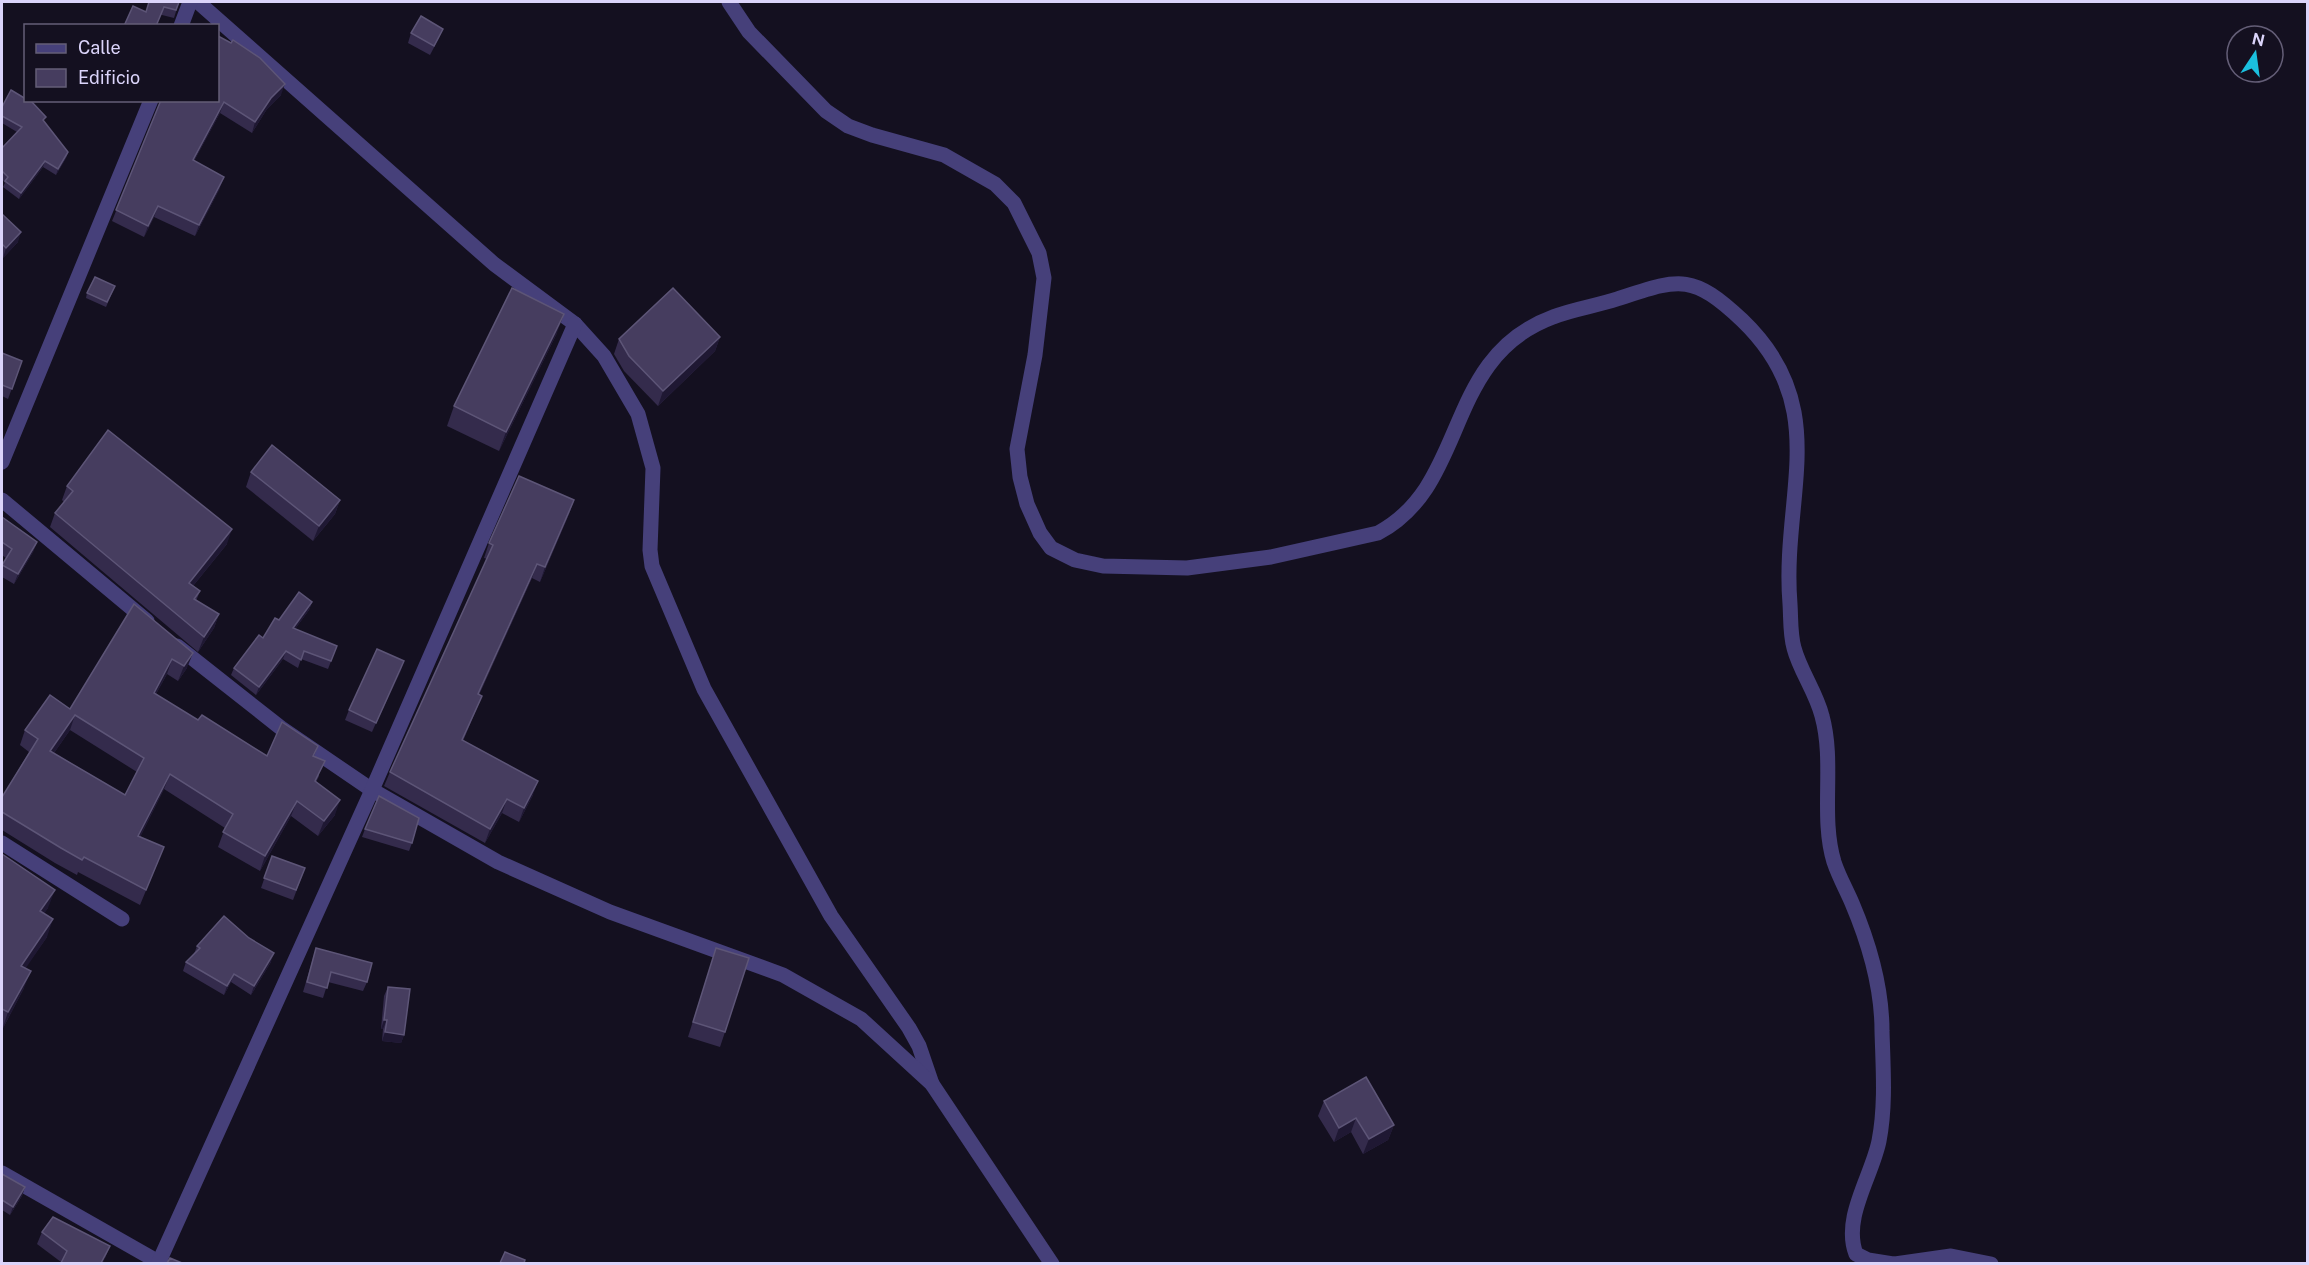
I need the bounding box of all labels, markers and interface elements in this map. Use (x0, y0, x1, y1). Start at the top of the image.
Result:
legend (24, 24, 219, 102)
north arrow (2225, 24, 2285, 84)
text: N (2250, 29, 2266, 51)
text: Calle (78, 37, 121, 58)
text: Edificio (78, 67, 140, 88)

